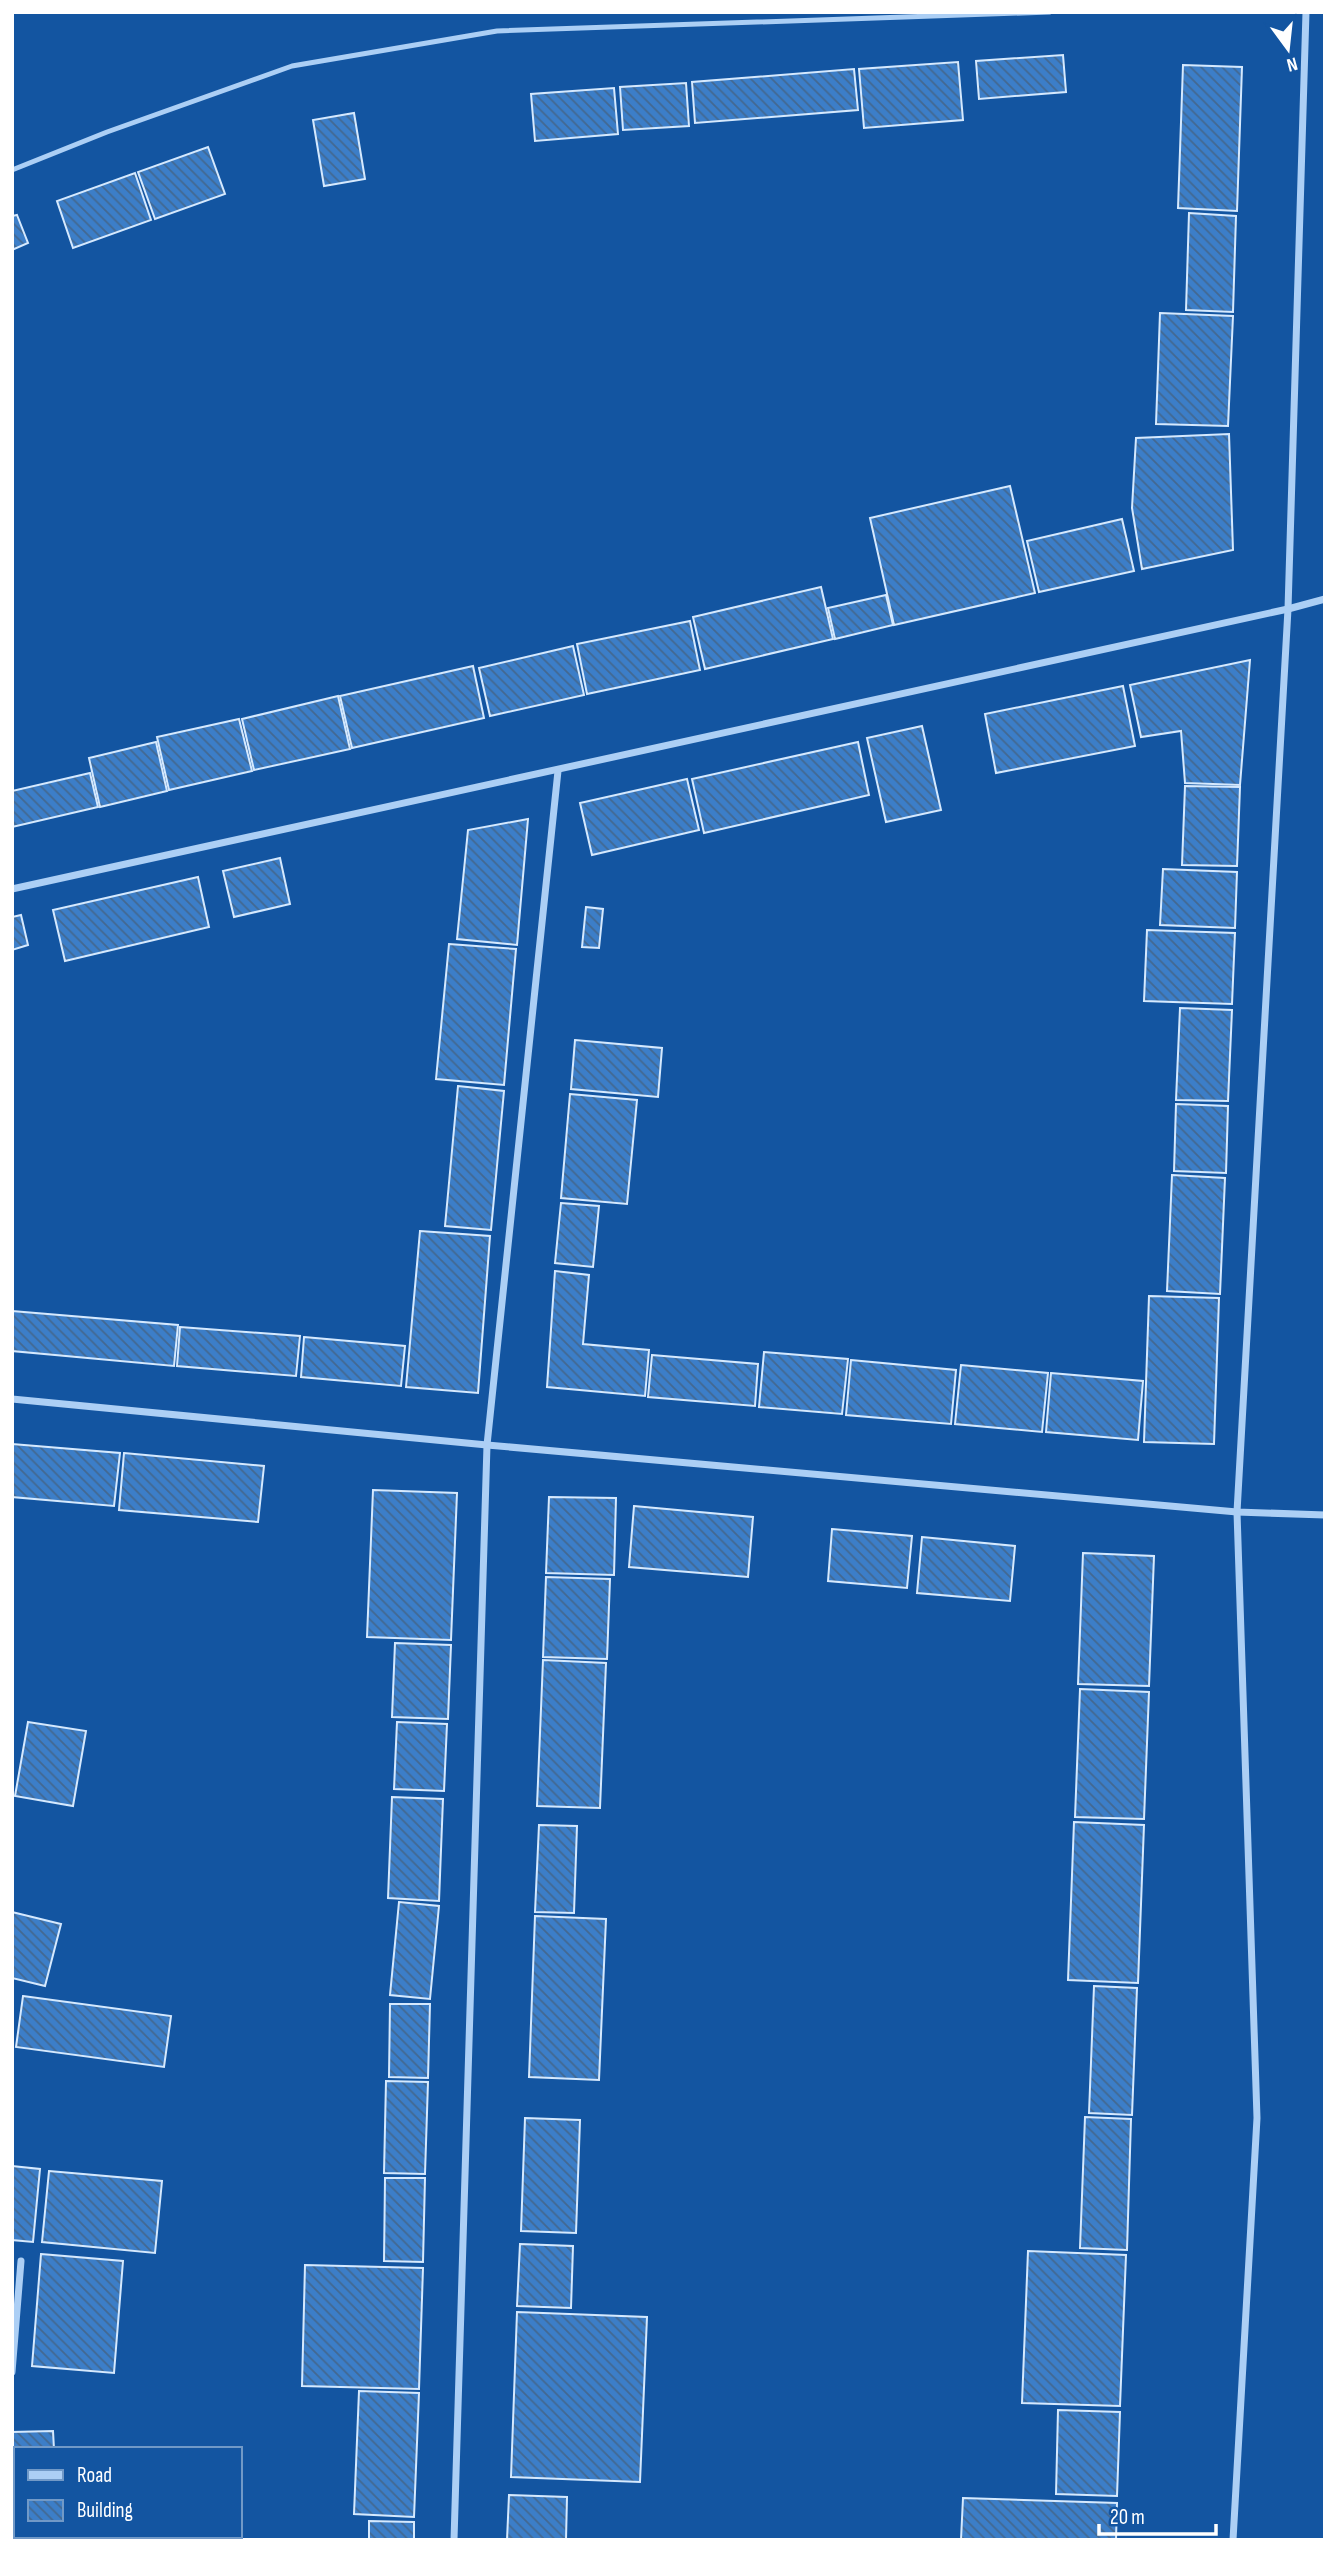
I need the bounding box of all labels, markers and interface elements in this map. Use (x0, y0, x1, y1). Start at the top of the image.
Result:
north arrow (1253, 14, 1323, 84)
text: N (1284, 52, 1300, 76)
legend (14, 2447, 242, 2538)
text: Road (77, 2463, 112, 2488)
scale bar (1099, 2492, 1216, 2536)
text: Building (77, 2498, 133, 2523)
text: 20 m (1110, 2505, 1145, 2530)

